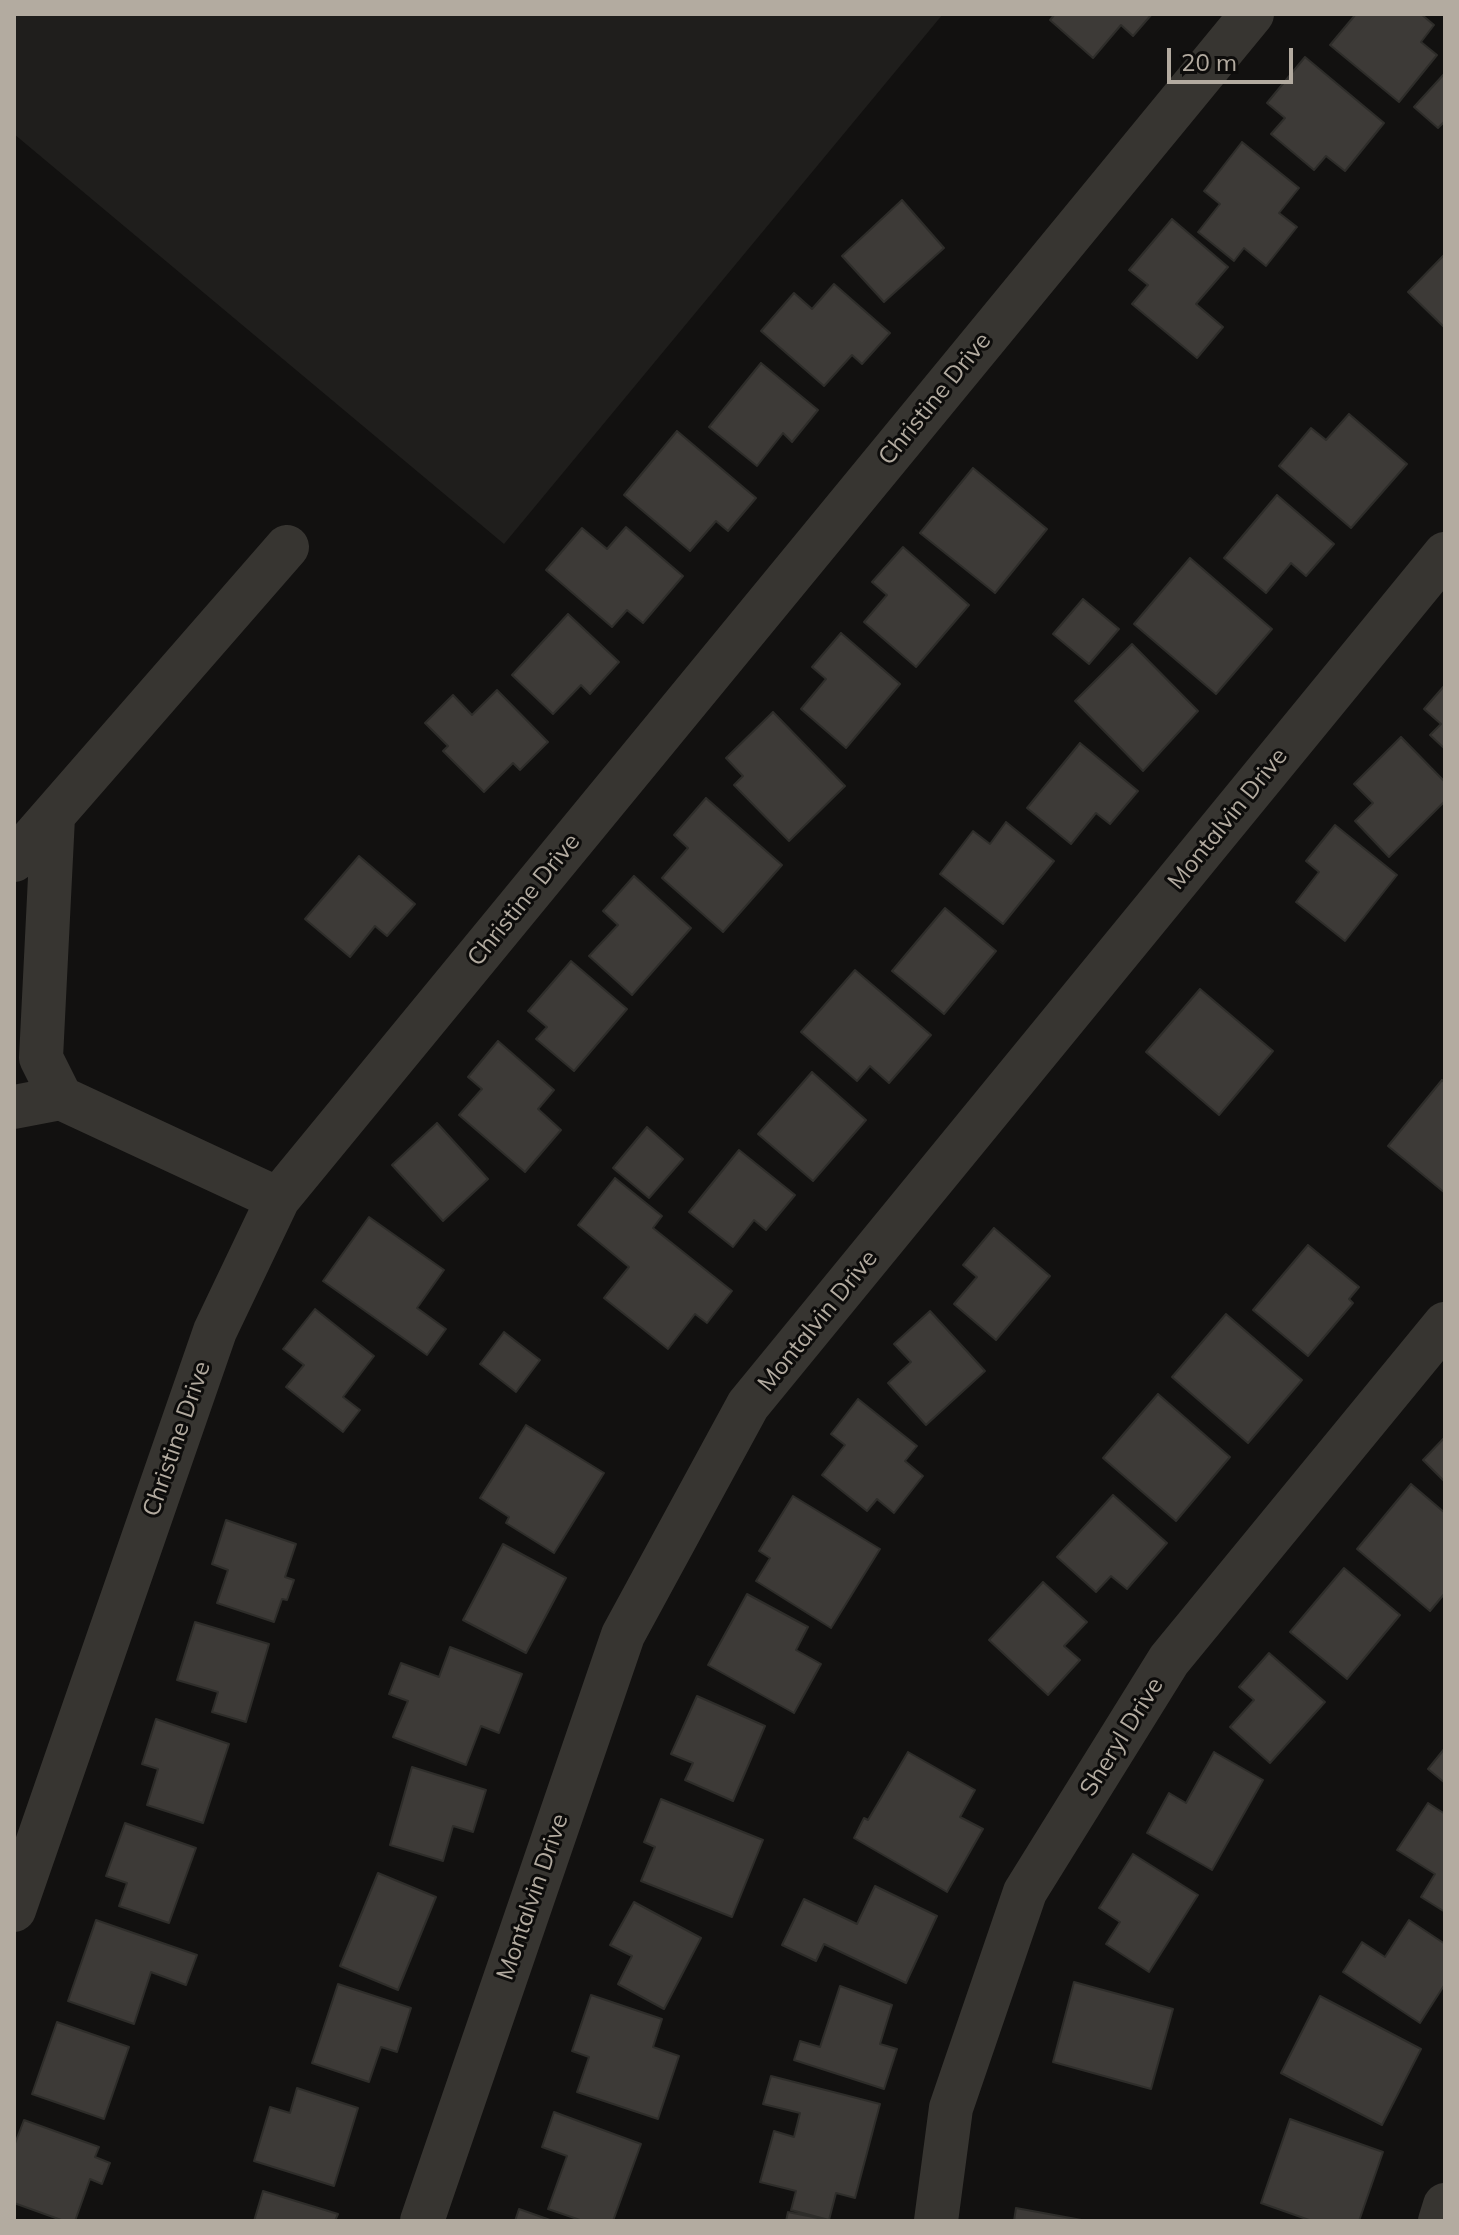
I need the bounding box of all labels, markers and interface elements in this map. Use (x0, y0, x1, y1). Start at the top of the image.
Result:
scale bar (1171, 32, 1297, 82)
text: 20 m (1181, 47, 1237, 77)
street label: Christine Drive (873, 327, 997, 471)
street label: Montalvin Drive (1162, 742, 1294, 896)
street label: Christine Drive (462, 828, 586, 972)
street label: Montalvin Drive (752, 1244, 884, 1398)
street label: Christine Drive (137, 1358, 217, 1520)
street label: Sheryl Drive (1074, 1672, 1170, 1802)
street label: Montalvin Drive (491, 1810, 575, 1984)

